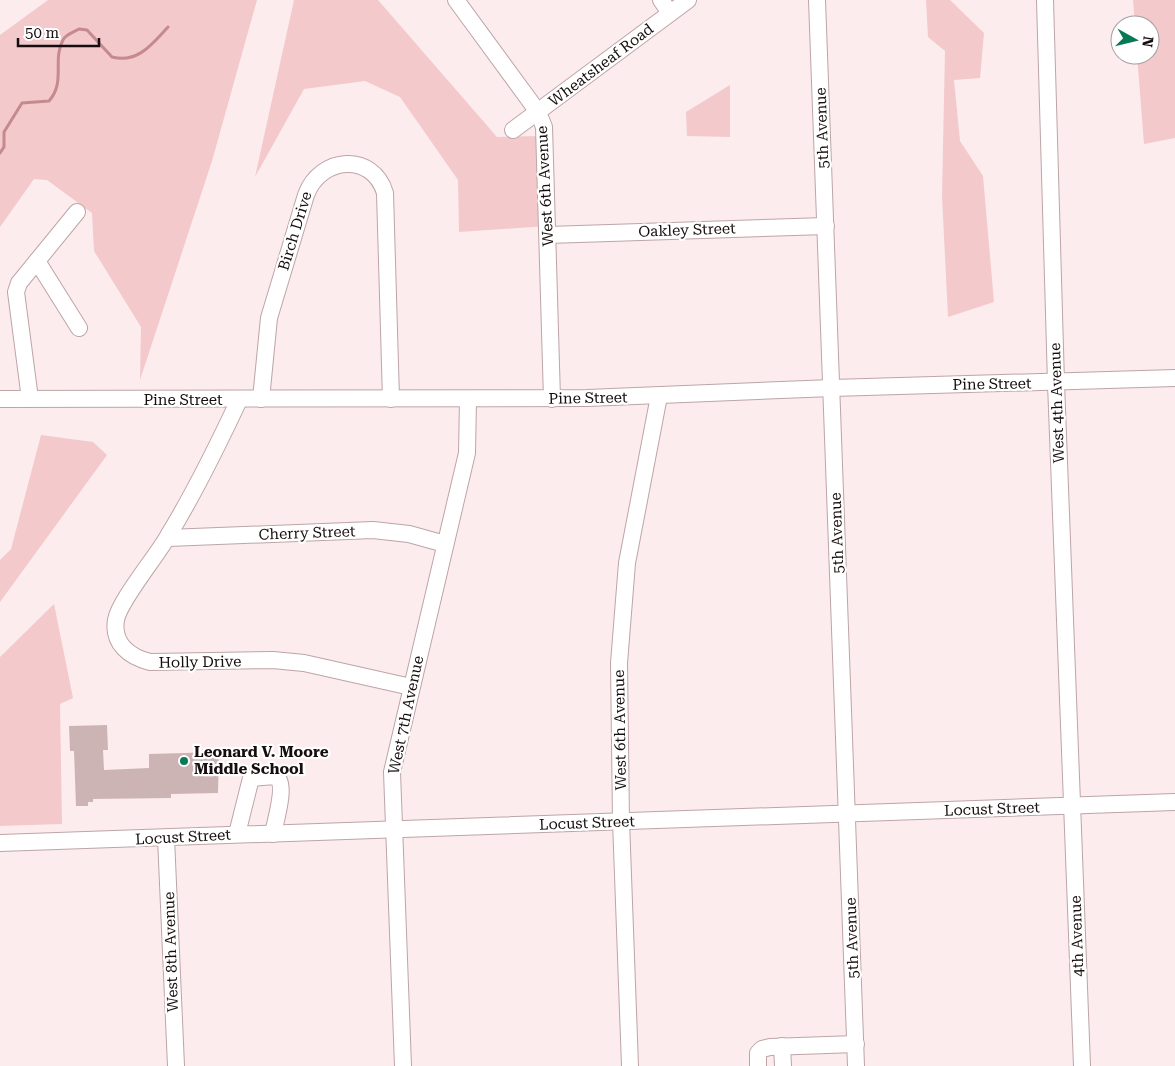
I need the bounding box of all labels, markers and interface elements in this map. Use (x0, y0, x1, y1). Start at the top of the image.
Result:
scale bar (18, 15, 99, 47)
north arrow (1110, 15, 1160, 65)
street label: Wheatsheaf Road (545, 20, 657, 110)
text: 50 m (25, 24, 60, 42)
text: N (1139, 35, 1157, 48)
street label: 5th Avenue (812, 87, 832, 169)
street label: West 6th Avenue (533, 125, 557, 247)
street label: Birch Drive (274, 189, 316, 273)
street label: Oakley Street (638, 219, 736, 241)
street label: West 4th Avenue (1046, 342, 1068, 464)
street label: Pine Street (952, 374, 1032, 394)
street label: Pine Street (548, 388, 628, 408)
street label: Pine Street (143, 391, 223, 409)
street label: 5th Avenue (827, 492, 847, 574)
street label: Cherry Street (258, 522, 356, 544)
street label: Holly Drive (159, 652, 241, 672)
street label: West 7th Avenue (385, 654, 427, 776)
street label: West 6th Avenue (610, 670, 630, 790)
place label: Leonard V. Moore Middle School (194, 743, 329, 778)
marker: Leonard V. Moore Middle School (178, 755, 190, 767)
street label: Locust Street (944, 798, 1041, 820)
street label: Locust Street (539, 812, 636, 834)
street label: Locust Street (135, 825, 232, 848)
street label: West 8th Avenue (160, 891, 182, 1013)
street label: 4th Avenue (1067, 895, 1087, 977)
street label: 5th Avenue (842, 897, 862, 979)

